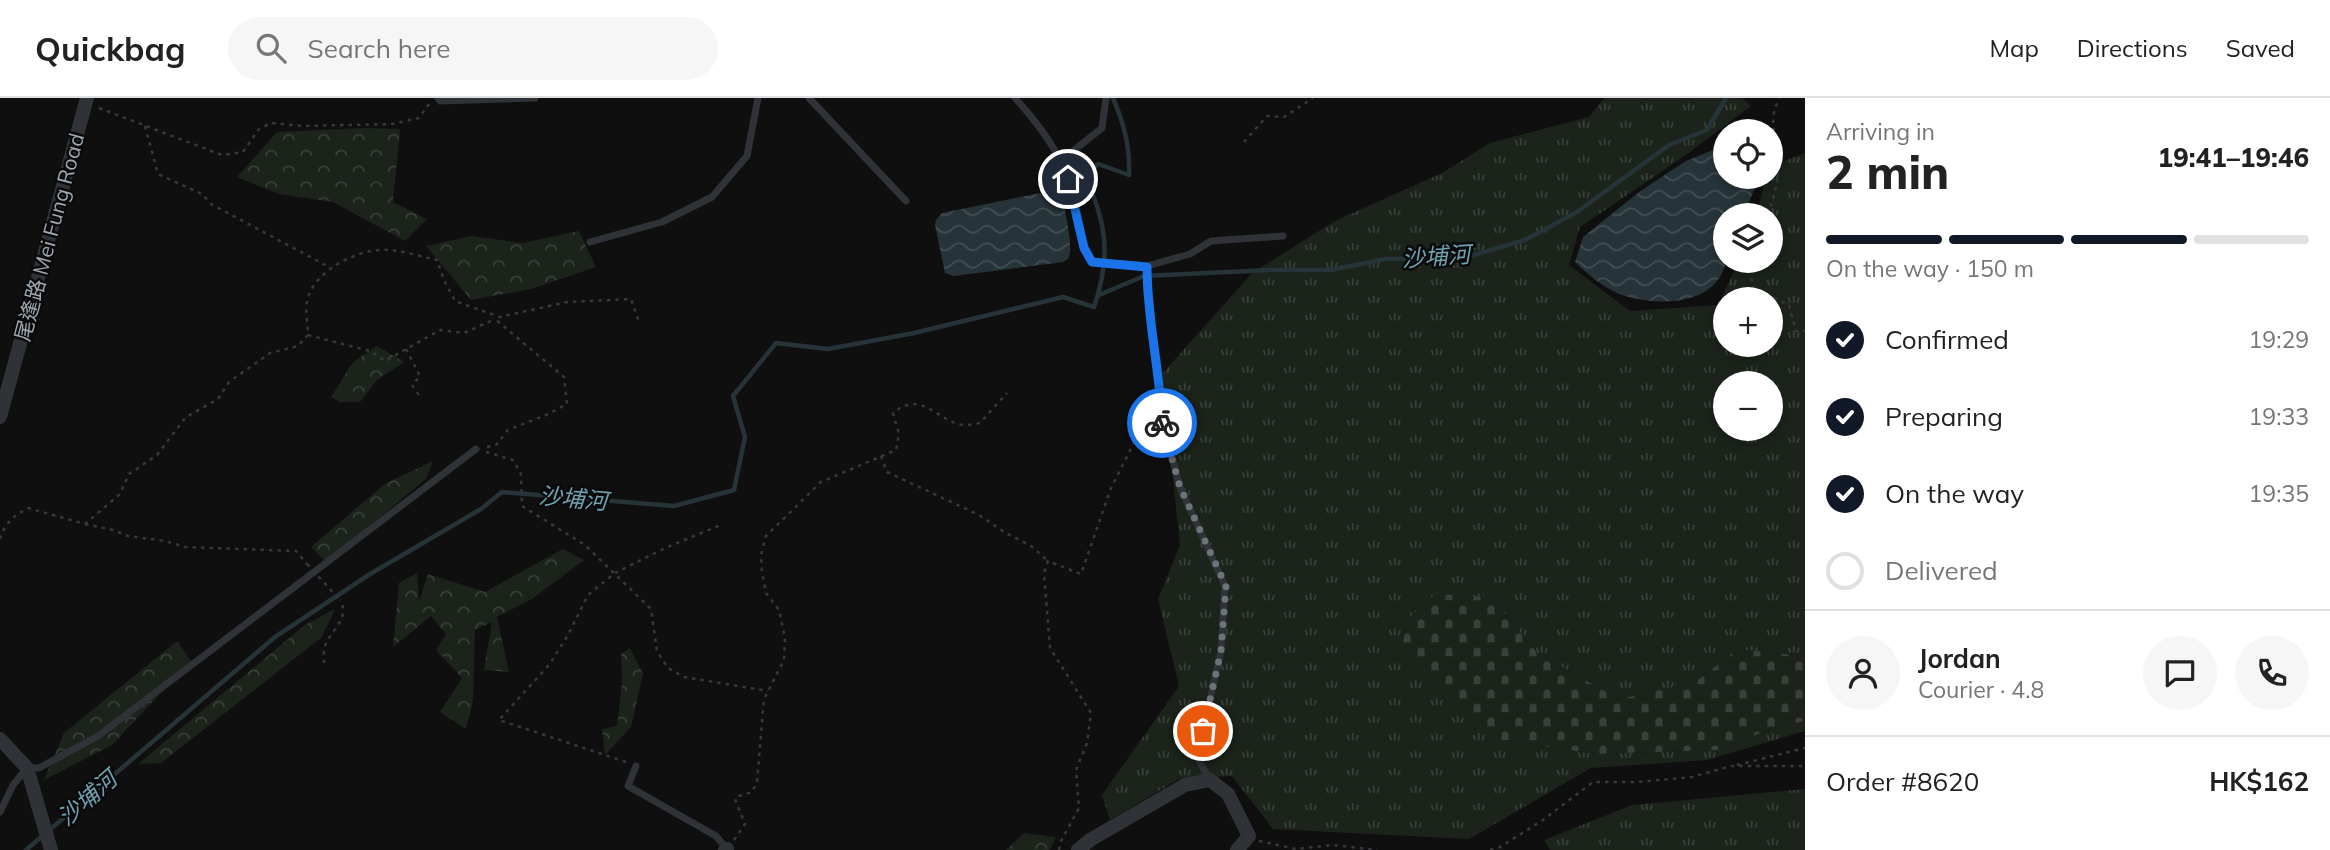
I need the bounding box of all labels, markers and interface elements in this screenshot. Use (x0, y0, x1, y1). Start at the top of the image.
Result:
search box (228, 17, 718, 80)
text: Quickbag (35, 28, 186, 69)
icon: search (252, 29, 290, 67)
text: Search here (308, 32, 450, 65)
text: Map (1989, 33, 2039, 63)
text: Directions (2077, 33, 2188, 63)
text: Saved (2226, 33, 2295, 63)
text: Arriving in (1826, 117, 1935, 146)
map controls (1713, 119, 1783, 441)
button: locate (1713, 119, 1783, 189)
street label: 尾逢路 Mei Fung Road (9, 130, 89, 344)
text: 19:41–19:46 (2158, 141, 2309, 174)
text: 2 min (1826, 143, 1949, 201)
pin (1038, 149, 1098, 209)
icon: home (1049, 160, 1087, 198)
button: layers (1713, 203, 1783, 273)
water label: 沙埔河 (1401, 239, 1475, 273)
text: On the way · 150 m (1826, 254, 2034, 283)
button: + (1713, 287, 1783, 357)
icon: check (1826, 321, 1864, 359)
text: Confirmed (1885, 323, 2009, 356)
text: 19:29 (2249, 325, 2309, 354)
button: − (1713, 371, 1783, 441)
courier (1127, 388, 1197, 458)
icon: check (1826, 398, 1864, 436)
text: Preparing (1885, 400, 2003, 433)
text: 19:33 (2249, 402, 2309, 431)
icon: bike (1143, 404, 1181, 442)
icon: check (1826, 475, 1864, 513)
text: On the way (1885, 477, 2024, 510)
text: 19:35 (2249, 479, 2309, 508)
water label: 沙埔河 (537, 481, 613, 516)
text: Delivered (1885, 554, 1998, 587)
button: person (1826, 636, 1900, 710)
button: chat (2143, 636, 2217, 710)
button: phone (2235, 636, 2309, 710)
text: Jordan (1918, 642, 2001, 675)
text: Courier · 4.8 (1918, 675, 2044, 704)
pin (1173, 701, 1233, 761)
icon: bag (1184, 712, 1222, 750)
water label: 沙埔河 (51, 762, 126, 832)
text: Order #8620 (1826, 765, 1979, 798)
text: HK$162 (2209, 765, 2309, 798)

